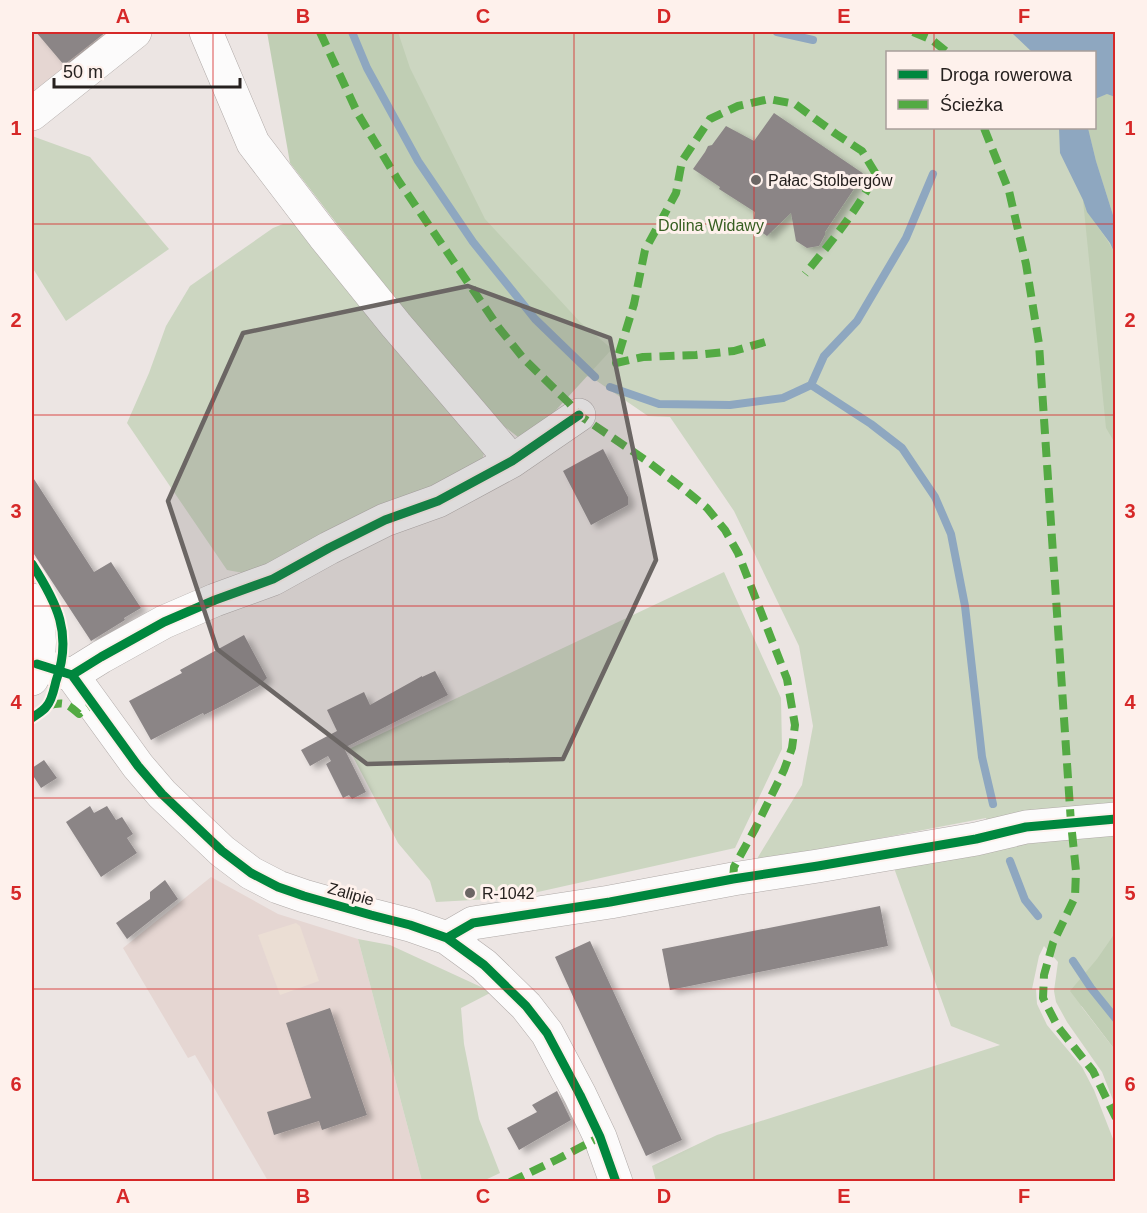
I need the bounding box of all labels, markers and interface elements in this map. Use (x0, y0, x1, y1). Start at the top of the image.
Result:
text: A (116, 5, 130, 27)
text: B (296, 5, 310, 27)
text: C (476, 5, 490, 27)
text: D (657, 5, 671, 27)
text: E (837, 5, 851, 27)
text: F (1018, 5, 1030, 27)
scale bar (54, 51, 240, 89)
legend (886, 51, 1096, 129)
text: 50 m (63, 62, 103, 82)
text: Droga rowerowa (940, 65, 1073, 85)
text: Ścieżka (940, 94, 1004, 115)
text: 1 (10, 117, 22, 139)
text: 1 (1124, 117, 1136, 139)
place label: Pałac Stolbergów (768, 172, 893, 189)
marker: Pałac Stolbergów (749, 173, 763, 187)
park label: Dolina Widawy (658, 217, 764, 234)
text: 2 (10, 309, 22, 331)
text: 2 (1124, 309, 1136, 331)
text: 3 (10, 500, 22, 522)
text: 3 (1124, 500, 1136, 522)
text: 4 (10, 691, 22, 713)
text: 4 (1124, 691, 1136, 713)
street label: Zalipie (326, 879, 376, 909)
text: 5 (10, 882, 22, 904)
text: 5 (1124, 882, 1136, 904)
place label: R-1042 (482, 885, 535, 902)
marker: R-1042 (463, 886, 477, 900)
text: 6 (10, 1073, 22, 1095)
text: 6 (1124, 1073, 1136, 1095)
text: A (116, 1185, 130, 1207)
text: B (296, 1185, 310, 1207)
text: C (476, 1185, 490, 1207)
text: D (657, 1185, 671, 1207)
text: E (837, 1185, 851, 1207)
text: F (1018, 1185, 1030, 1207)

